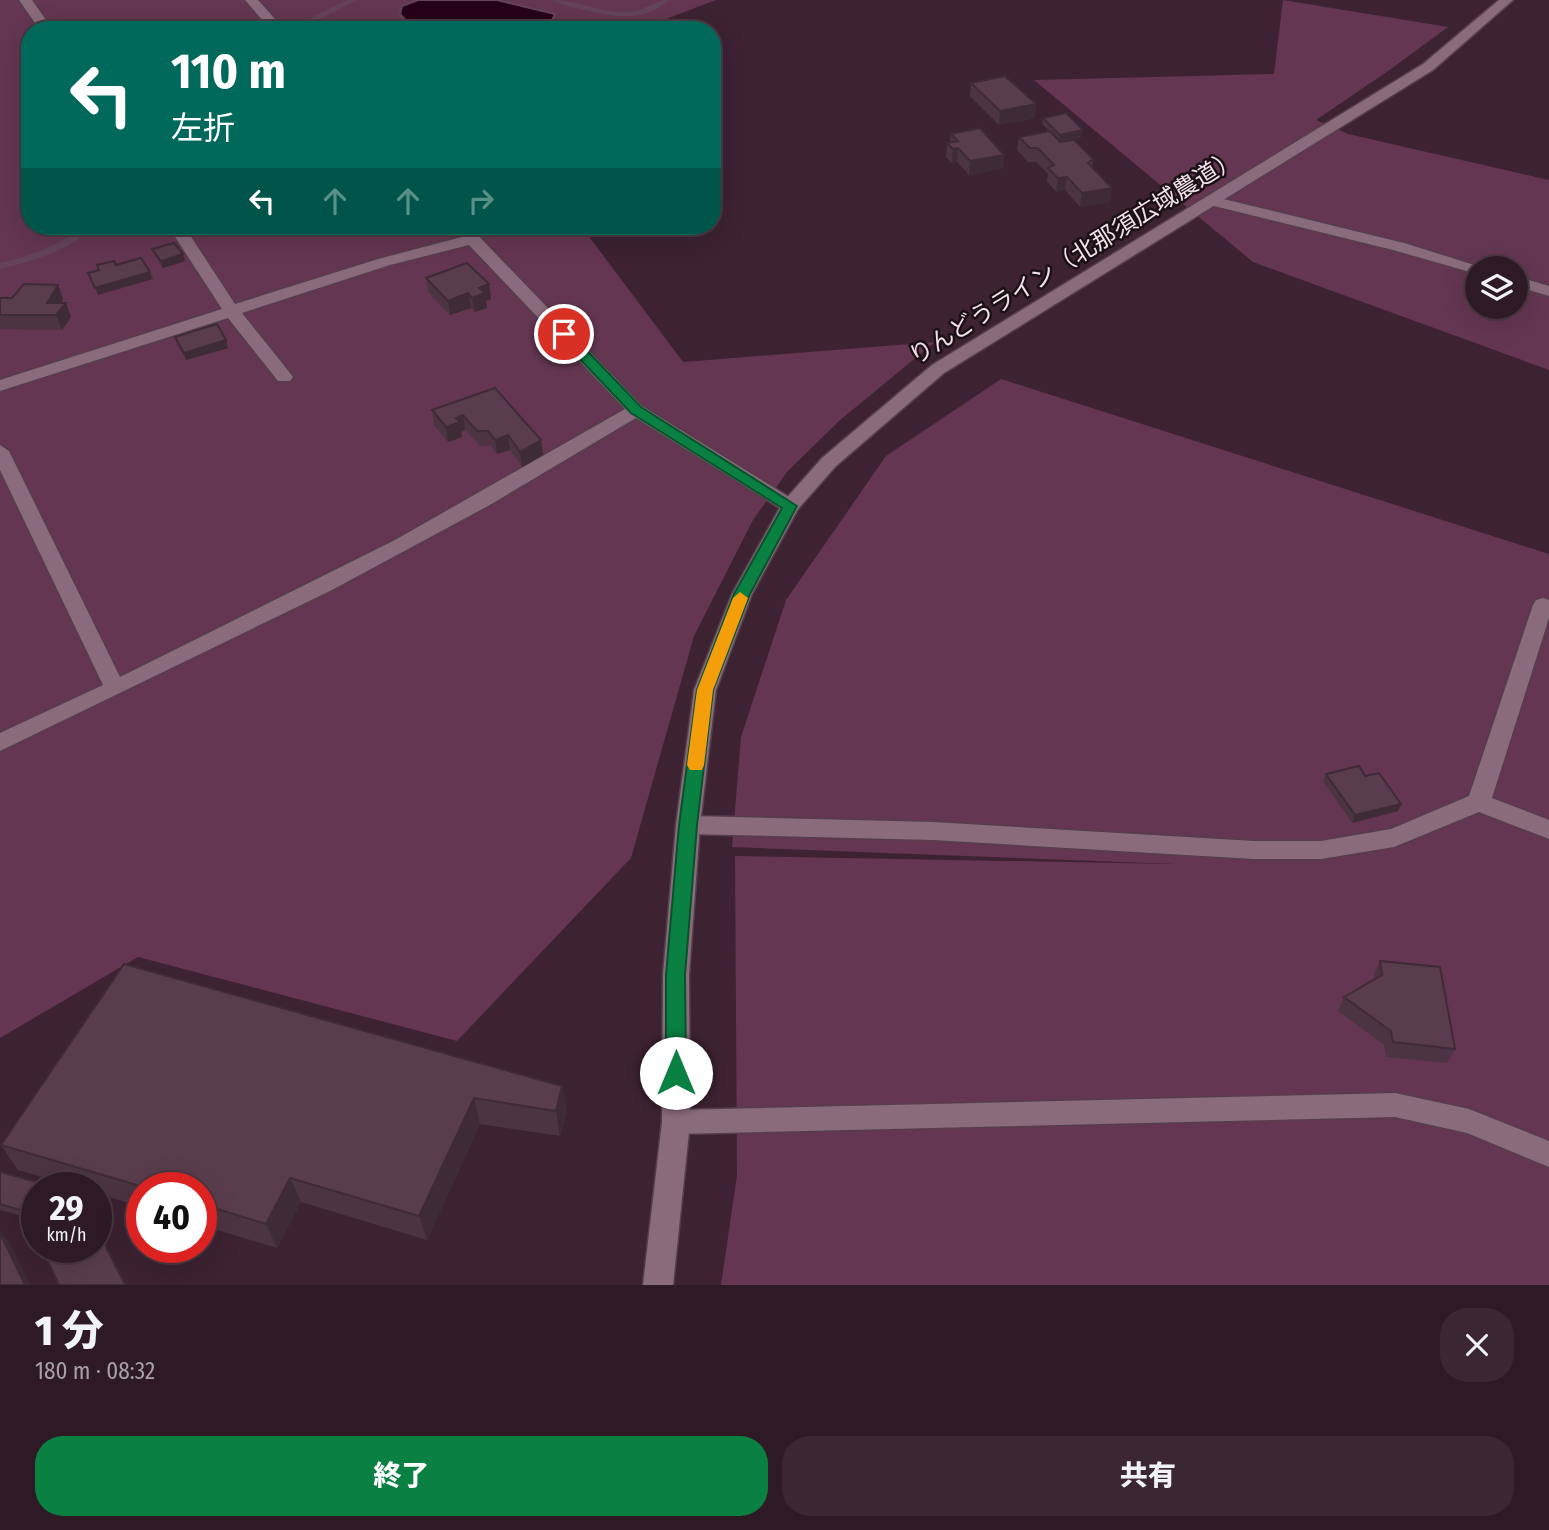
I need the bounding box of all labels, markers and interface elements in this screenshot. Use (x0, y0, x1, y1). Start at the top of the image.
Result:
text: 110 m (171, 42, 286, 101)
icon: left (56, 49, 147, 140)
text: 左折 (171, 109, 235, 147)
street label: りんどうライン（北那須広域農道） (904, 144, 1244, 370)
icon: left (243, 182, 281, 220)
icon: ahead (316, 182, 354, 220)
icon: ahead (389, 182, 427, 220)
icon: right (462, 182, 500, 220)
map controls (1465, 256, 1528, 319)
button: layers (1465, 256, 1528, 319)
pin (534, 304, 594, 364)
icon: arrive (545, 315, 583, 353)
position arrow (639, 1036, 713, 1110)
speed limit sign: 40 (126, 1172, 217, 1263)
text: 29 (49, 1187, 84, 1229)
text: km/h (46, 1224, 87, 1246)
text: 1 分 (35, 1306, 104, 1356)
button: close (1440, 1308, 1514, 1382)
text: 180 m · 08:32 (35, 1357, 155, 1385)
button: 終了 (35, 1436, 768, 1516)
button: 共有 (782, 1436, 1514, 1516)

